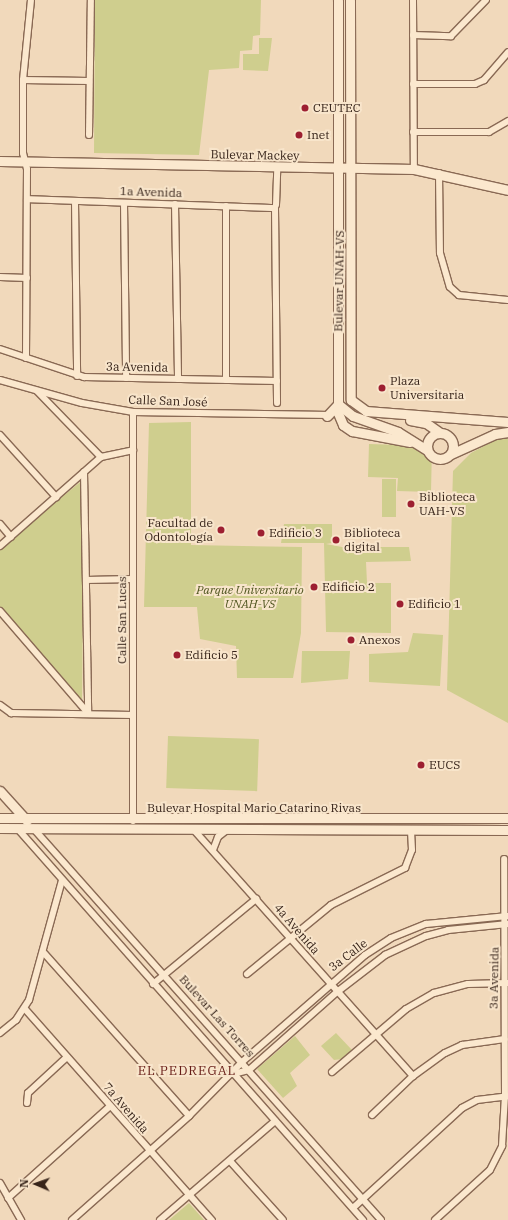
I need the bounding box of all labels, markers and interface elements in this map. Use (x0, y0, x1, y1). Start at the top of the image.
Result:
place label: CEUTEC (313, 101, 361, 115)
marker: CEUTEC (300, 103, 310, 113)
place label: Inet (307, 128, 329, 142)
marker: Inet (294, 130, 304, 140)
street label: Bulevar Mackey (210, 147, 300, 163)
street label: 1a Avenida (120, 184, 182, 200)
street label: Bulevar UNAH-VS (331, 230, 347, 332)
street label: 3a Avenida (106, 359, 168, 375)
place label: Plaza Universitaria (390, 374, 464, 402)
marker: Plaza Universitaria (377, 383, 387, 393)
street label: Calle San José (128, 392, 208, 410)
place label: Biblioteca UAH-VS (419, 490, 476, 518)
marker: Biblioteca UAH-VS (406, 499, 416, 509)
place label: Facultad de Odontología (144, 516, 213, 544)
marker: Facultad de Odontología (216, 525, 226, 535)
place label: Edificio 3 (269, 526, 322, 540)
place label: Biblioteca digital (344, 526, 401, 554)
marker: Edificio 3 (256, 528, 266, 538)
marker: Biblioteca digital (331, 535, 341, 545)
street label: Calle San Lucas (115, 576, 129, 664)
place label: Edificio 2 (322, 580, 375, 594)
marker: Edificio 2 (309, 582, 319, 592)
park label: Parque Universitario UNAH-VS (196, 583, 304, 611)
place label: Edificio 1 (408, 597, 461, 611)
marker: Edificio 1 (395, 599, 405, 609)
place label: Anexos (359, 633, 400, 647)
marker: Anexos (346, 635, 356, 645)
place label: Edificio 5 (185, 648, 238, 662)
marker: Edificio 5 (172, 650, 182, 660)
place label: EUCS (429, 758, 460, 772)
marker: EUCS (416, 760, 426, 770)
street label: Bulevar Hospital Mario Catarino Rivas (147, 801, 361, 815)
street label: 4a Avenida (271, 901, 323, 957)
street label: 3a Calle (326, 936, 370, 974)
street label: 3a Avenida (486, 947, 502, 1009)
street label: Bulevar Las Torres (176, 972, 258, 1060)
district label: EL PEDREGAL (138, 1063, 236, 1079)
street label: 7a Avenida (100, 1080, 152, 1136)
north arrow (16, 1164, 56, 1204)
text: N (17, 1179, 31, 1188)

